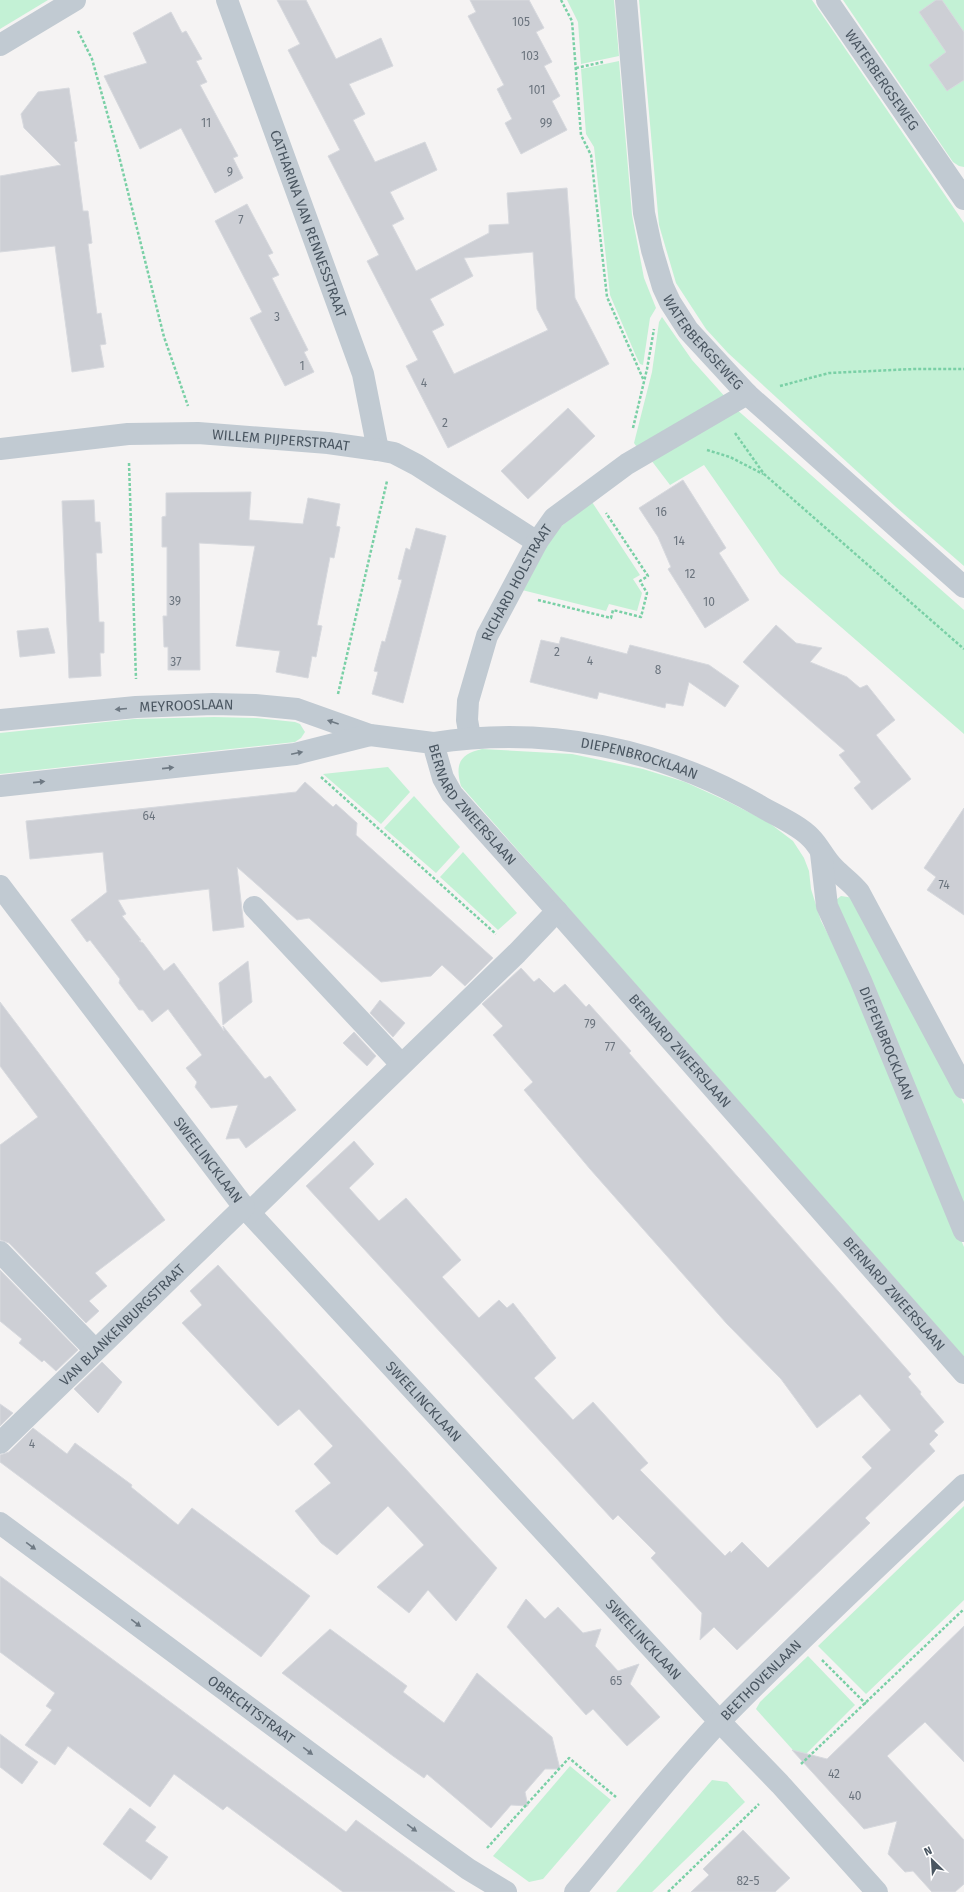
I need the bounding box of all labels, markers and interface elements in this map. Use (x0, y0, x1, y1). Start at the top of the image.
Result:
house number: 105 (512, 15, 530, 29)
street label: WATERBERGSEWEG (841, 27, 922, 134)
house number: 103 (521, 49, 539, 63)
house number: 101 (529, 83, 545, 97)
house number: 11 (201, 116, 211, 130)
house number: 99 (540, 116, 552, 130)
street label: CATHARINA VAN RENNESSTRAAT (266, 128, 350, 321)
house number: 9 (227, 165, 233, 179)
house number: 7 (238, 213, 244, 227)
street label: WATERBERGSEWEG (659, 292, 747, 394)
house number: 3 (274, 310, 280, 324)
house number: 1 (299, 359, 305, 373)
house number: 4 (421, 376, 428, 390)
house number: 2 (442, 416, 448, 430)
street label: WILLEM PIJPERSTRAAT (211, 426, 351, 455)
house number: 16 (655, 505, 667, 519)
street label: RICHARD HOLSTRAAT (478, 520, 556, 643)
house number: 14 (673, 534, 685, 548)
house number: 12 (684, 567, 696, 581)
house number: 39 (169, 594, 181, 608)
house number: 10 (703, 595, 715, 609)
house number: 2 (554, 645, 560, 659)
house number: 4 (587, 654, 594, 668)
house number: 37 (170, 655, 182, 669)
house number: 8 (655, 663, 662, 677)
street label: MEYROOSLAAN (139, 696, 234, 716)
one-way arrow (115, 705, 127, 712)
one-way arrow (326, 719, 338, 725)
street label: DIEPENBROCKLAAN (579, 734, 700, 783)
street label: BERNARD ZWEERSLAAN (425, 742, 520, 869)
one-way arrow (291, 749, 303, 755)
one-way arrow (162, 764, 174, 771)
one-way arrow (33, 779, 45, 785)
house number: 64 (143, 809, 156, 823)
house number: 74 (938, 878, 950, 892)
street label: DIEPENBROCKLAAN (855, 984, 917, 1103)
street label: BERNARD ZWEERSLAAN (625, 991, 734, 1111)
house number: 79 (584, 1017, 596, 1031)
house number: 77 (605, 1040, 615, 1054)
street label: SWEELINCKLAAN (170, 1114, 246, 1206)
street label: BERNARD ZWEERSLAAN (839, 1234, 948, 1354)
street label: VAN BLANKENBURGSTRAAT (56, 1260, 189, 1390)
street label: SWEELINCKLAAN (382, 1358, 465, 1446)
house number: 4 (29, 1437, 36, 1451)
one-way arrow (26, 1542, 37, 1550)
street label: SWEELINCKLAAN (602, 1596, 685, 1683)
one-way arrow (131, 1619, 142, 1627)
street label: BEETHOVENLAAN (717, 1637, 805, 1724)
street label: OBRECHTSTRAAT (204, 1672, 299, 1748)
house number: 65 (610, 1674, 622, 1688)
one-way arrow (303, 1747, 313, 1755)
house number: 42 (828, 1767, 840, 1781)
house number: 40 (848, 1789, 862, 1803)
one-way arrow (407, 1824, 418, 1833)
north arrow (912, 1840, 952, 1880)
text: N (922, 1844, 934, 1859)
house number: 82-5 (736, 1874, 760, 1888)

